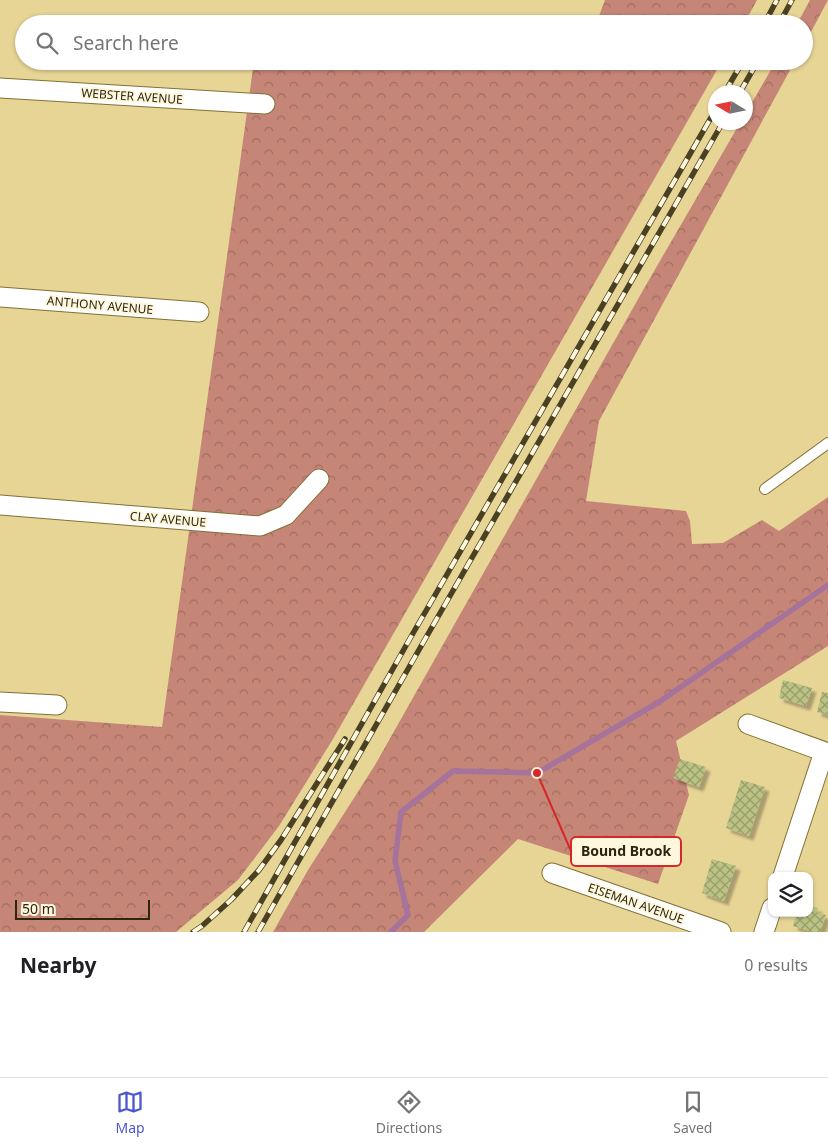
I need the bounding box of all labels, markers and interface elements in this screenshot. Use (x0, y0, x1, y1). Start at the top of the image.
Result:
search box (15, 15, 813, 70)
icon: search (33, 29, 61, 57)
text: Search here (73, 30, 179, 56)
street label: WEBSTER AVENUE (81, 84, 183, 108)
north arrow (708, 85, 753, 130)
street label: ANTHONY AVENUE (46, 292, 154, 318)
street label: CLAY AVENUE (129, 507, 207, 531)
callout: Bound Brook (571, 837, 681, 866)
text: Bound Brook (581, 841, 671, 860)
map controls (768, 872, 813, 917)
button: layers (768, 872, 813, 917)
street label: EISEMAN AVENUE (586, 879, 686, 927)
scale bar (15, 897, 150, 920)
text: 50 m (22, 899, 55, 918)
text: Nearby (20, 951, 96, 979)
text: 0 results (744, 954, 808, 976)
tab: Map (116, 1088, 145, 1137)
tab: Directions (376, 1088, 442, 1137)
tab: Saved (673, 1088, 712, 1137)

